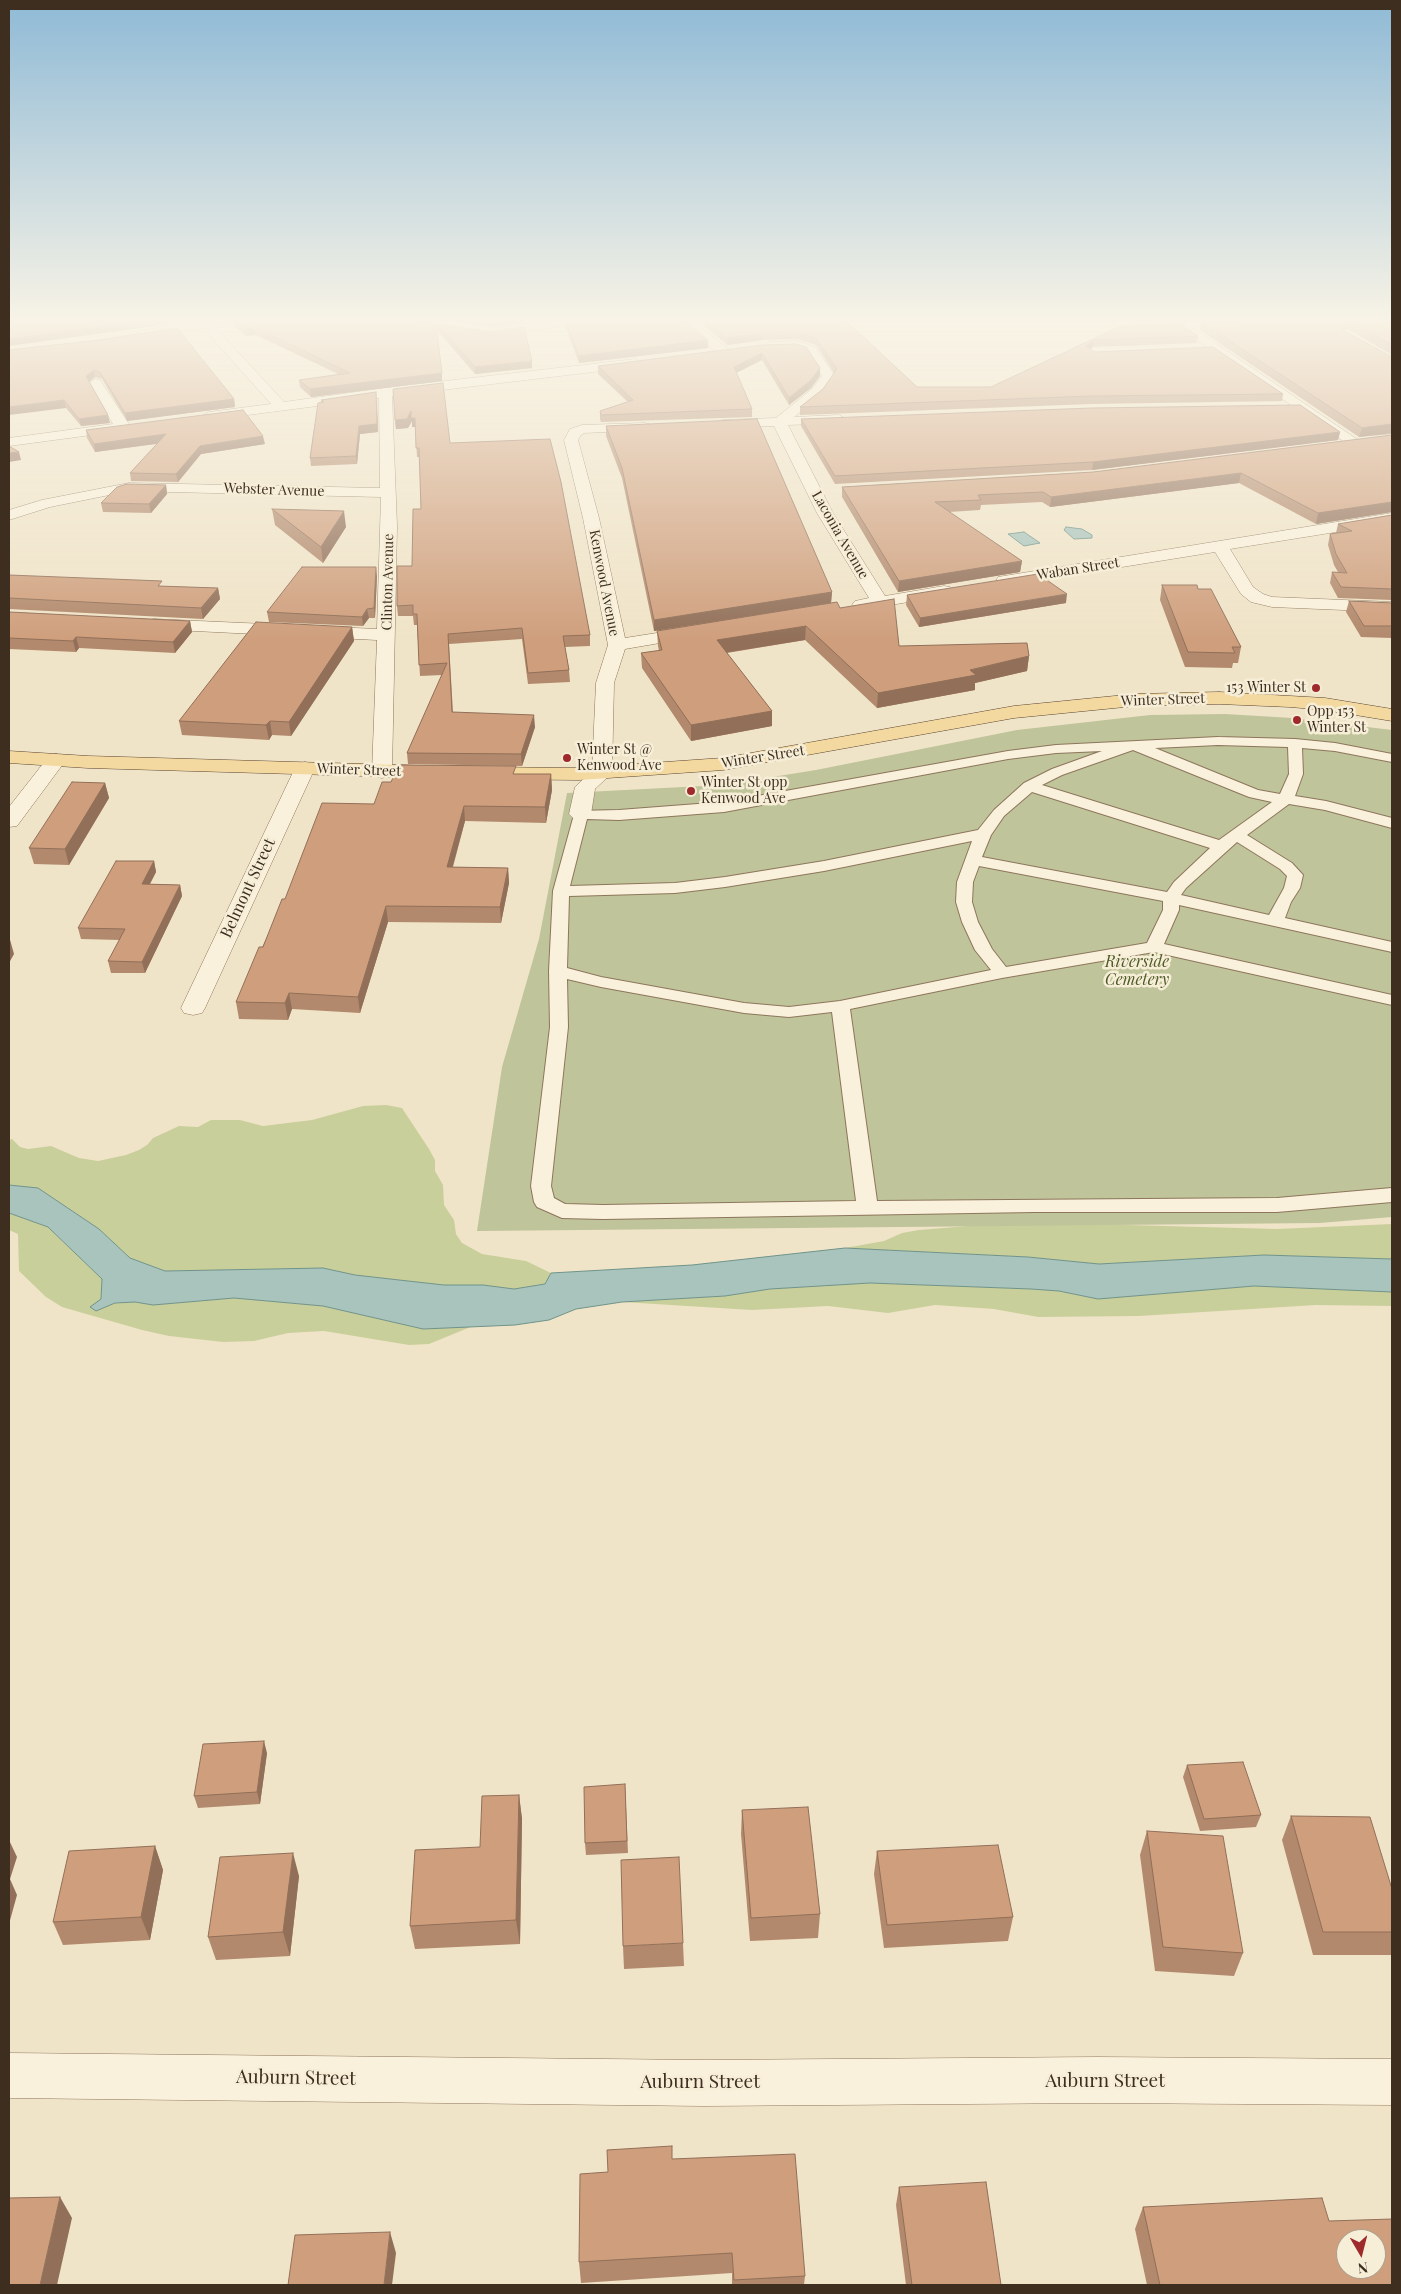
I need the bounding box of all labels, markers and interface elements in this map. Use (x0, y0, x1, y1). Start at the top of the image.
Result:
street label: Webster Avenue (223, 480, 325, 500)
street label: Laconia Avenue (808, 488, 872, 582)
street label: Kenwood Avenue (585, 528, 623, 638)
street label: Clinton Avenue (379, 533, 397, 631)
street label: Waban Street (1036, 554, 1120, 584)
place label: 153 Winter St (1226, 680, 1306, 696)
marker: 153 Winter St (1310, 682, 1322, 694)
street label: Winter Street (1121, 690, 1205, 710)
place label: Opp 153 Winter St (1307, 704, 1366, 736)
marker: Opp 153 Winter St (1291, 714, 1303, 726)
place label: Winter St @ Kenwood Ave (577, 742, 662, 774)
street label: Winter Street (720, 742, 806, 772)
marker: Winter St @ Kenwood Ave (561, 752, 573, 764)
street label: Winter Street (317, 760, 401, 780)
place label: Winter St opp Kenwood Ave (701, 775, 787, 808)
marker: Winter St opp Kenwood Ave (685, 785, 697, 797)
street label: Belmont Street (217, 835, 279, 941)
park label: Riverside Cemetery (1105, 952, 1169, 990)
street label: Auburn Street (236, 2066, 356, 2090)
street label: Auburn Street (1045, 2070, 1165, 2092)
street label: Auburn Street (640, 2071, 760, 2093)
north arrow (1336, 2229, 1386, 2279)
text: N (1357, 2258, 1369, 2278)

